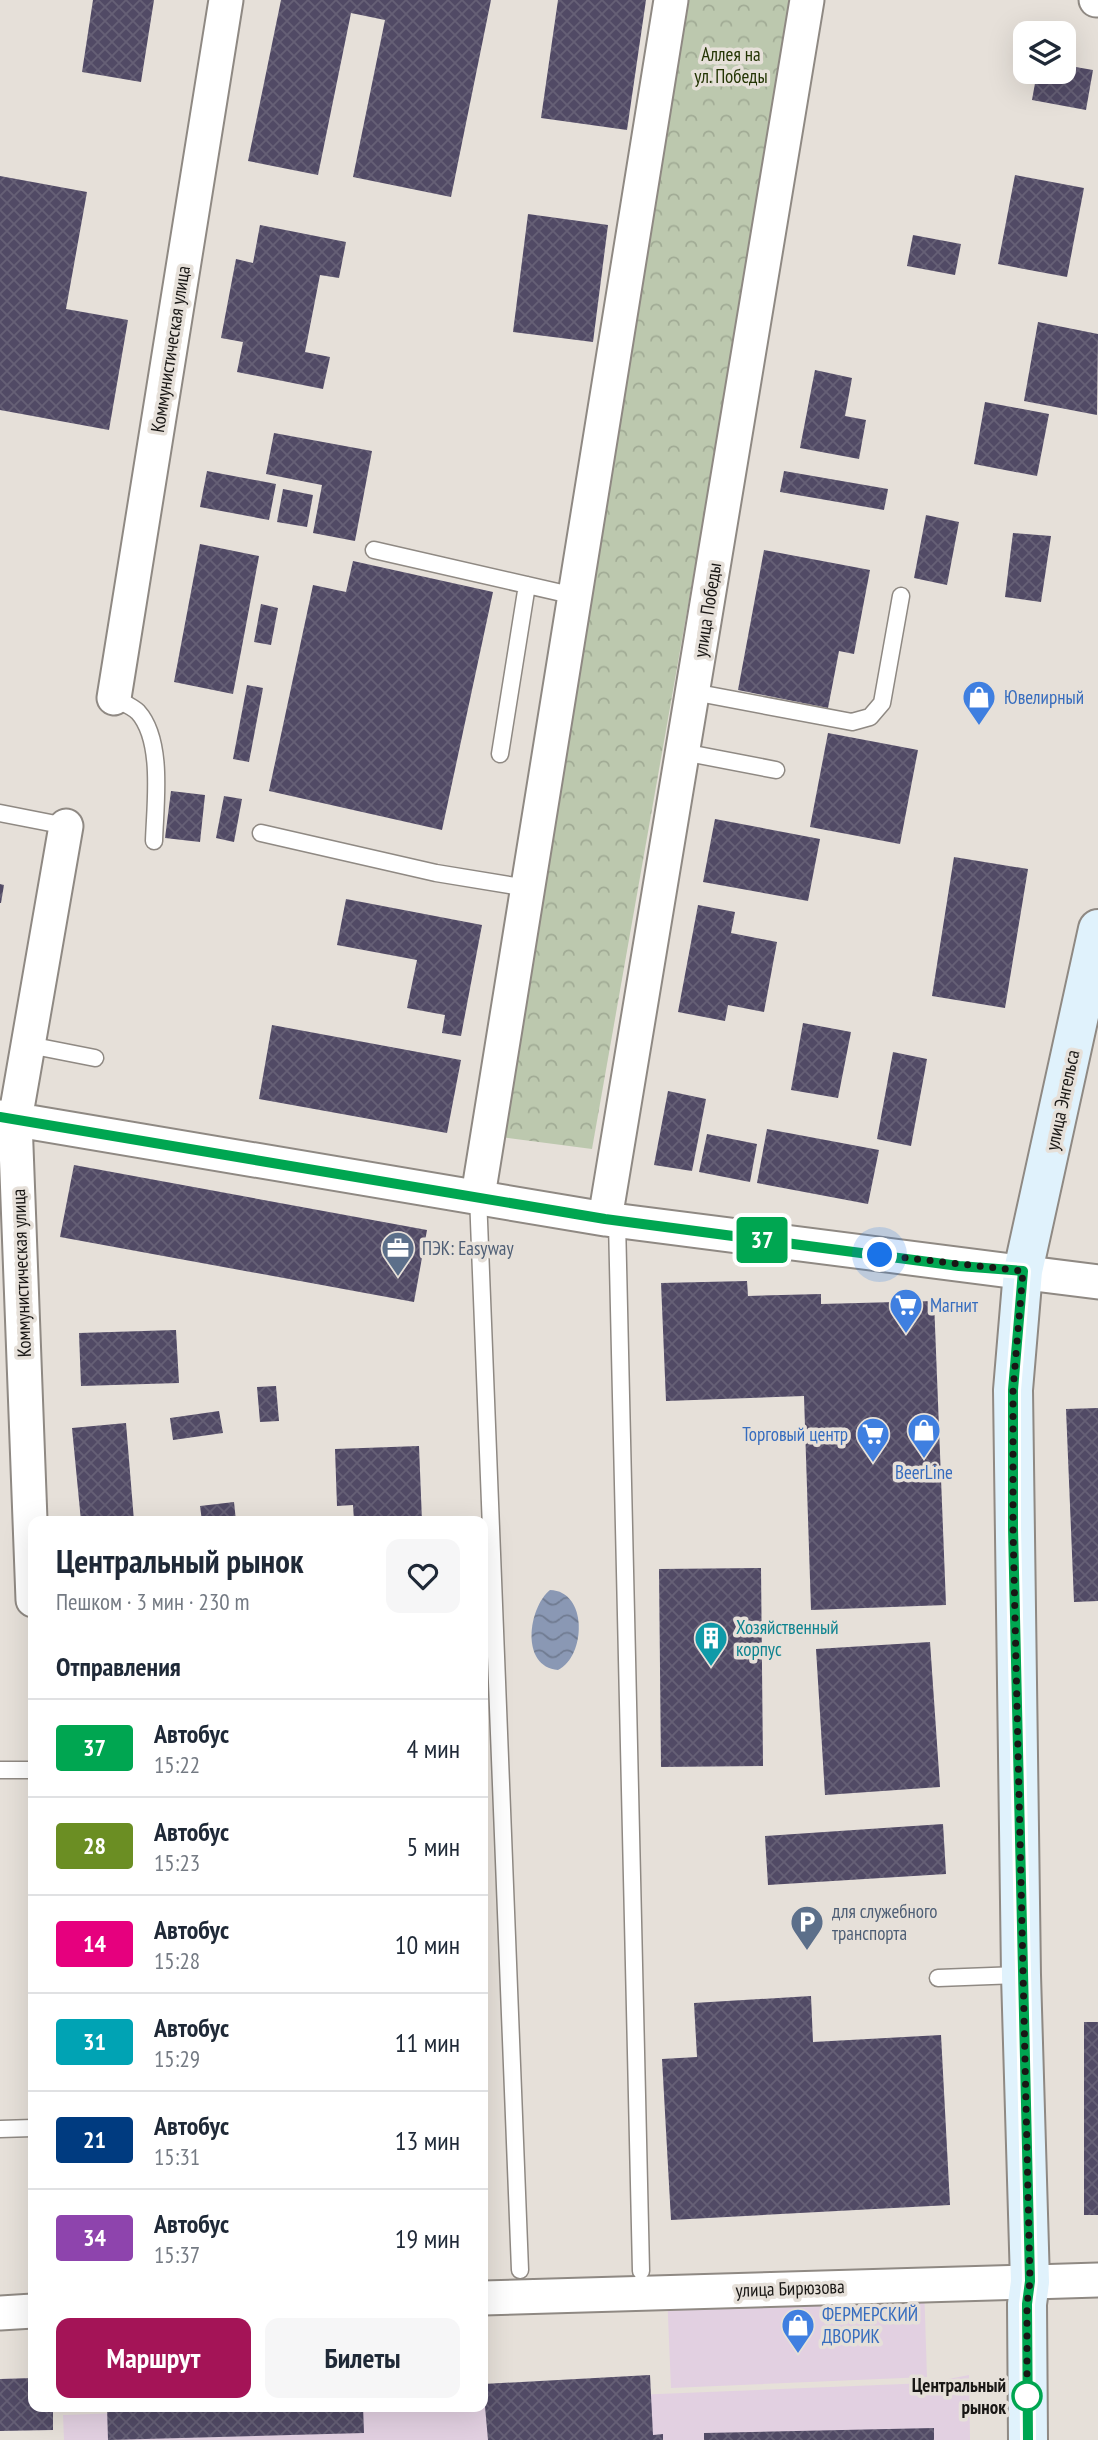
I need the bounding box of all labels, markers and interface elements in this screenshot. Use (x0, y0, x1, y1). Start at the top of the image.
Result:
map controls (1013, 21, 1076, 84)
button: layers (1013, 21, 1076, 84)
park label: Аллея на ул. Победы (694, 42, 768, 88)
street label: Коммунистическая улица (145, 264, 195, 434)
street label: улица Победы (688, 561, 726, 659)
shop icon: Ювелирный (960, 678, 998, 727)
place label: Ювелирный (1004, 685, 1084, 709)
street label: улица Энгельса (1040, 1048, 1084, 1152)
street label: Коммунистическая улица (6, 1188, 36, 1358)
line badge: 37 (730, 1217, 794, 1263)
text: 37 (751, 1224, 773, 1255)
office icon: ПЭК: Easyway (379, 1229, 417, 1278)
place label: ПЭК: Easyway (422, 1236, 514, 1260)
your location (862, 1237, 897, 1272)
supermarket icon: Магнит (887, 1286, 925, 1335)
place label: Магнит (930, 1293, 979, 1317)
shop icon: BeerLine (905, 1411, 943, 1460)
supermarket icon: Торговый центр (854, 1415, 892, 1464)
place label: Торговый центр (742, 1422, 848, 1446)
place label: BeerLine (895, 1460, 953, 1484)
text: Центральный рынок (56, 1539, 303, 1582)
button: heart (386, 1539, 460, 1613)
text: Пешком · 3 мин · 230 m (56, 1587, 249, 1616)
place label: Хозяйственный корпус (736, 1615, 839, 1661)
building icon: Хозяйственный корпус (692, 1619, 730, 1668)
text: Отправления (56, 1650, 181, 1683)
text: Автобус (154, 1717, 229, 1750)
text: 37 (83, 1732, 106, 1763)
text: 4 мин (407, 1732, 460, 1765)
text: 15:22 (154, 1750, 200, 1779)
text: Автобус (154, 1815, 229, 1848)
text: 28 (83, 1830, 106, 1861)
text: 5 мин (407, 1830, 460, 1863)
text: 15:23 (154, 1848, 200, 1877)
place label: для служебного транспорта (832, 1899, 938, 1945)
parking icon: для служебного транспорта (788, 1903, 826, 1952)
text: Автобус (154, 1913, 229, 1946)
text: 14 (83, 1928, 106, 1959)
text: 10 мин (395, 1928, 460, 1961)
text: 15:28 (154, 1946, 200, 1975)
text: Автобус (154, 2011, 229, 2044)
text: 31 (83, 2026, 106, 2057)
text: 11 мин (395, 2026, 460, 2059)
text: 15:29 (154, 2044, 200, 2073)
text: Автобус (154, 2109, 229, 2142)
text: 21 (83, 2124, 106, 2155)
text: 13 мин (395, 2124, 460, 2157)
text: 15:31 (154, 2142, 200, 2171)
text: Автобус (154, 2207, 229, 2240)
text: 34 (83, 2222, 106, 2253)
text: 19 мин (395, 2222, 460, 2255)
text: 15:37 (154, 2240, 200, 2269)
street label: улица Бирюзова (735, 2274, 845, 2302)
place label: ФЕРМЕРСКИЙ ДВОРИК (822, 2302, 918, 2348)
shop icon: ФЕРМЕРСКИЙ ДВОРИК (779, 2306, 817, 2355)
button: Маршрут (56, 2318, 251, 2398)
button: Билеты (265, 2318, 460, 2398)
place label: Центральный рынок (912, 2373, 1006, 2419)
marker: Центральный рынок (1012, 2381, 1042, 2411)

